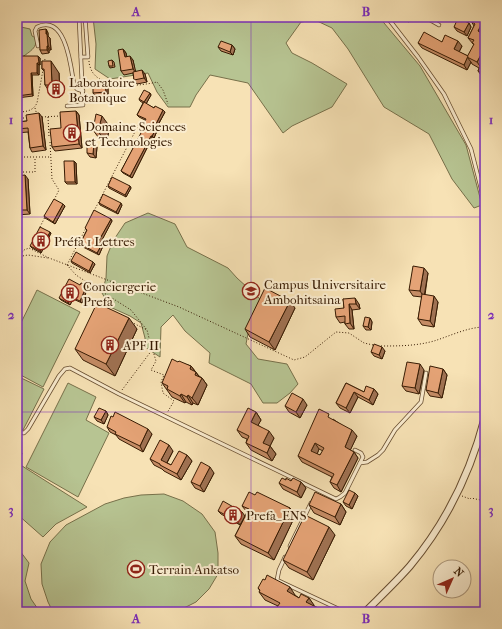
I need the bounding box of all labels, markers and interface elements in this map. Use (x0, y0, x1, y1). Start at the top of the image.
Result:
text: A (131, 4, 141, 19)
text: B (362, 4, 371, 19)
place label: Laboratoire Botanique (69, 75, 135, 105)
building icon: Laboratoire Botanique (46, 79, 66, 99)
text: 1 (9, 112, 14, 127)
text: 1 (489, 112, 494, 127)
place label: Domaine Sciences et Technologies (85, 119, 186, 149)
building icon: Domaine Sciences et Technologies (62, 123, 82, 143)
building icon: Préfa 1 Lettres (31, 231, 51, 251)
place label: Préfa 1 Lettres (54, 234, 135, 249)
place label: Campus Universitaire Ambohitsaina (263, 277, 386, 307)
place label: Conciergerie Prefa (83, 279, 157, 309)
school or university icon: Campus Universitaire Ambohitsaina (241, 281, 261, 301)
building icon: Conciergerie Prefa (60, 283, 80, 303)
text: 2 (8, 307, 15, 322)
text: 2 (488, 307, 495, 322)
building icon: APF II (100, 335, 120, 355)
place label: APF II (122, 338, 159, 353)
text: 3 (8, 502, 14, 518)
text: 3 (488, 502, 494, 518)
building icon: Prefa_ENS (223, 505, 243, 525)
place label: Prefa_ENS (246, 508, 307, 523)
sports icon: Terrain Ankatso (126, 559, 146, 579)
north arrow (432, 559, 472, 599)
place label: Terrain Ankatso (149, 562, 239, 577)
text: N (451, 565, 467, 580)
text: A (131, 611, 141, 626)
text: B (362, 611, 371, 626)

